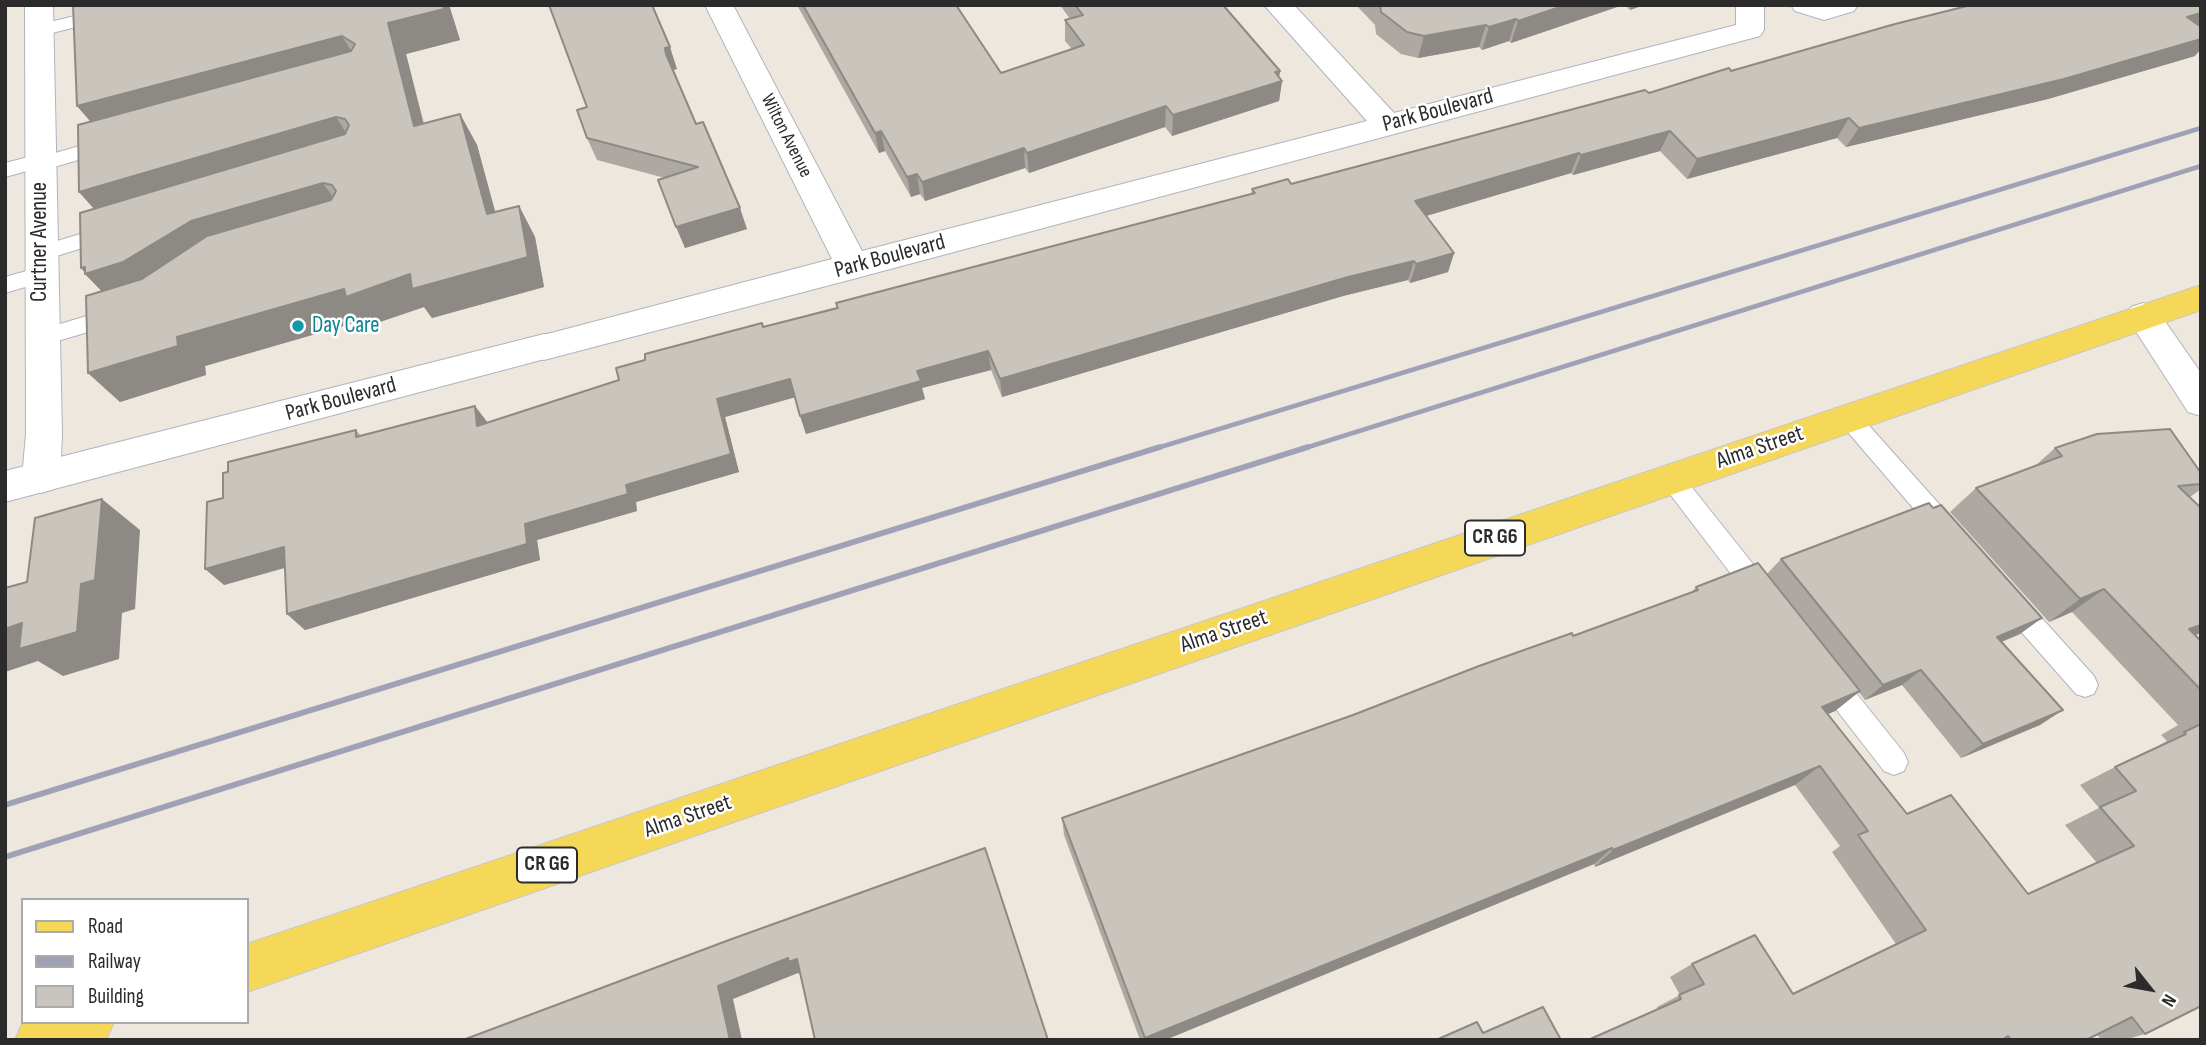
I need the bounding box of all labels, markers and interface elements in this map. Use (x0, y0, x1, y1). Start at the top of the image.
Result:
street label: Park Boulevard (1380, 83, 1496, 139)
street label: Wilton Avenue (755, 90, 817, 182)
street label: Curtner Avenue (26, 182, 54, 302)
street label: Park Boulevard (832, 229, 948, 285)
place label: Day Care (312, 312, 379, 340)
marker: Day Care (290, 318, 306, 334)
street label: Park Boulevard (283, 372, 399, 428)
street label: Alma Street (1713, 420, 1807, 476)
road number: CR G6 (1465, 520, 1525, 556)
street label: Alma Street (1177, 604, 1271, 660)
street label: Alma Street (641, 789, 735, 845)
road number: CR G6 (517, 848, 577, 882)
legend (21, 898, 248, 1024)
text: Road (88, 914, 123, 939)
text: Railway (88, 949, 141, 974)
north arrow (2115, 954, 2185, 1024)
text: Building (88, 984, 144, 1009)
text: N (2156, 990, 2181, 1010)

